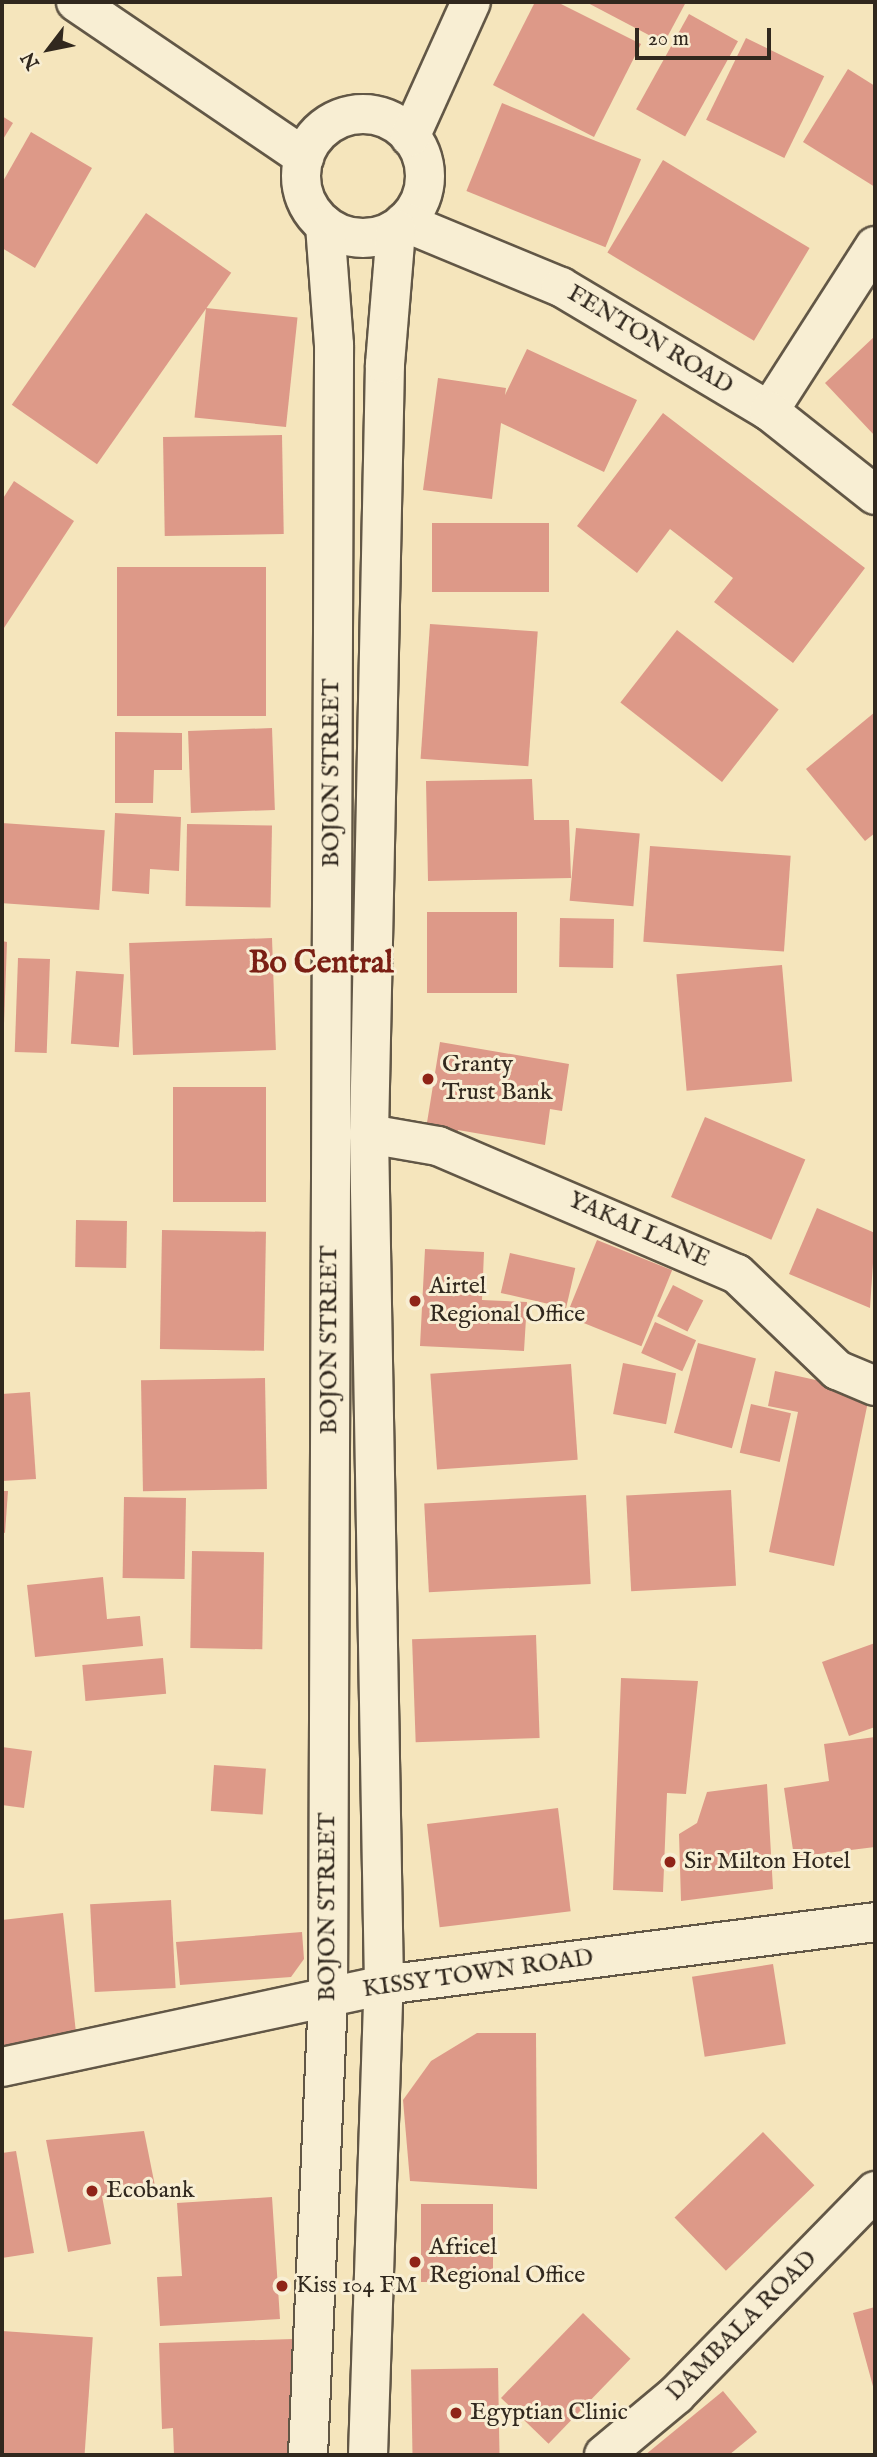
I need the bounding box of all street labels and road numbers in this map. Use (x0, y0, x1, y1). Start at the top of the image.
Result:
street label: FENTON ROAD (562, 279, 738, 401)
street label: BOJON STREET (318, 678, 346, 868)
street label: YAKAI LANE (564, 1186, 714, 1274)
street label: BOJON STREET (316, 1245, 344, 1435)
street label: BOJON STREET (314, 1812, 342, 2002)
street label: KISSY TOWN ROAD (361, 1944, 595, 2004)
street label: DAMBALA ROAD (661, 2245, 823, 2407)

